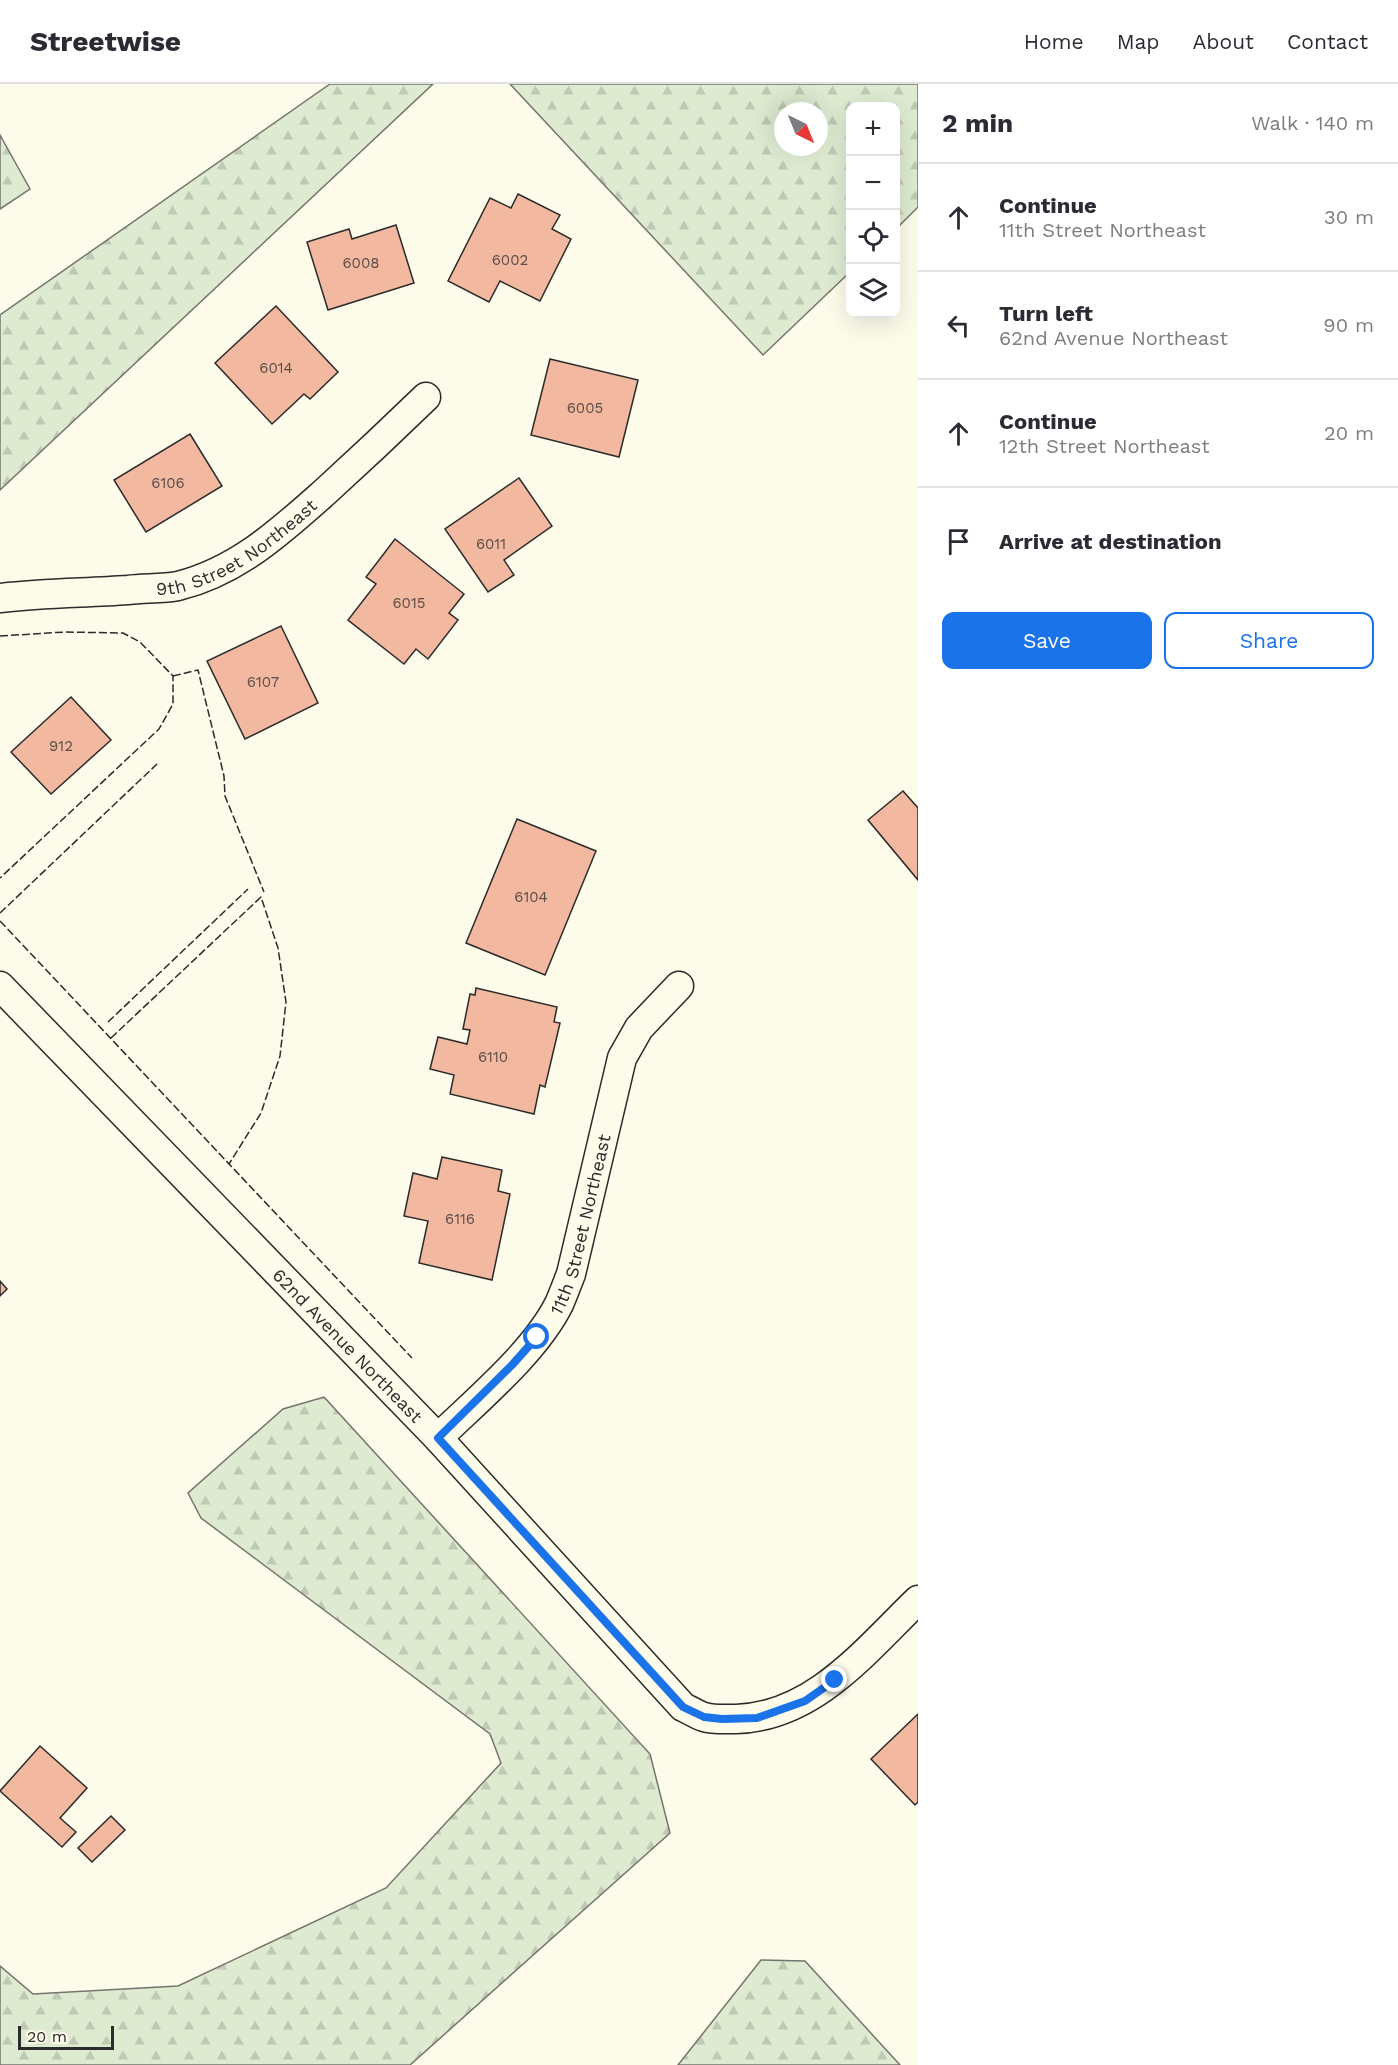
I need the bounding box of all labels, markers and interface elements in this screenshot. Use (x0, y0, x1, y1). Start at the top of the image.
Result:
text: Streetwise (30, 25, 181, 58)
text: Home (1024, 29, 1084, 54)
text: Map (1117, 29, 1160, 54)
text: About (1193, 29, 1254, 54)
text: Contact (1287, 29, 1368, 54)
north arrow (774, 102, 828, 156)
map controls (846, 102, 900, 318)
button: + (846, 102, 900, 156)
text: 2 min (942, 108, 1013, 138)
text: Walk · 140 m (1251, 111, 1374, 135)
button: − (846, 156, 900, 210)
text: Continue (999, 193, 1097, 218)
icon: ahead (942, 201, 975, 234)
text: 30 m (1324, 205, 1374, 229)
button: locate (846, 210, 900, 264)
text: 11th Street Northeast (999, 218, 1206, 242)
house number: 6002 (492, 251, 528, 269)
house number: 6008 (342, 254, 380, 272)
button: layers (846, 264, 900, 318)
text: Turn left (999, 301, 1093, 326)
icon: left (942, 309, 975, 342)
text: 90 m (1323, 313, 1374, 337)
text: 62nd Avenue Northeast (999, 326, 1228, 350)
house number: 6014 (259, 359, 293, 377)
house number: 6005 (567, 399, 603, 417)
text: Continue (999, 409, 1097, 434)
icon: ahead (942, 417, 975, 450)
text: 20 m (1324, 421, 1374, 445)
text: 12th Street Northeast (999, 434, 1210, 458)
house number: 6106 (151, 474, 185, 492)
street label: 9th Street Northeast (155, 494, 321, 599)
icon: arrive (942, 525, 975, 558)
text: Arrive at destination (999, 529, 1222, 554)
house number: 6011 (476, 535, 506, 553)
house number: 6015 (392, 594, 426, 612)
button: Save (942, 612, 1152, 669)
button: Share (1164, 612, 1374, 669)
house number: 6107 (247, 673, 279, 691)
house number: 912 (49, 737, 73, 755)
house number: 6104 (514, 888, 548, 906)
house number: 6110 (478, 1048, 508, 1066)
street label: 11th Street Northeast (545, 1132, 614, 1318)
house number: 6116 (445, 1210, 475, 1228)
street label: 62nd Avenue Northeast (269, 1264, 428, 1427)
route start (523, 1323, 549, 1349)
route end (821, 1666, 847, 1692)
scale bar (18, 2023, 114, 2050)
text: 20 m (27, 2027, 67, 2046)

